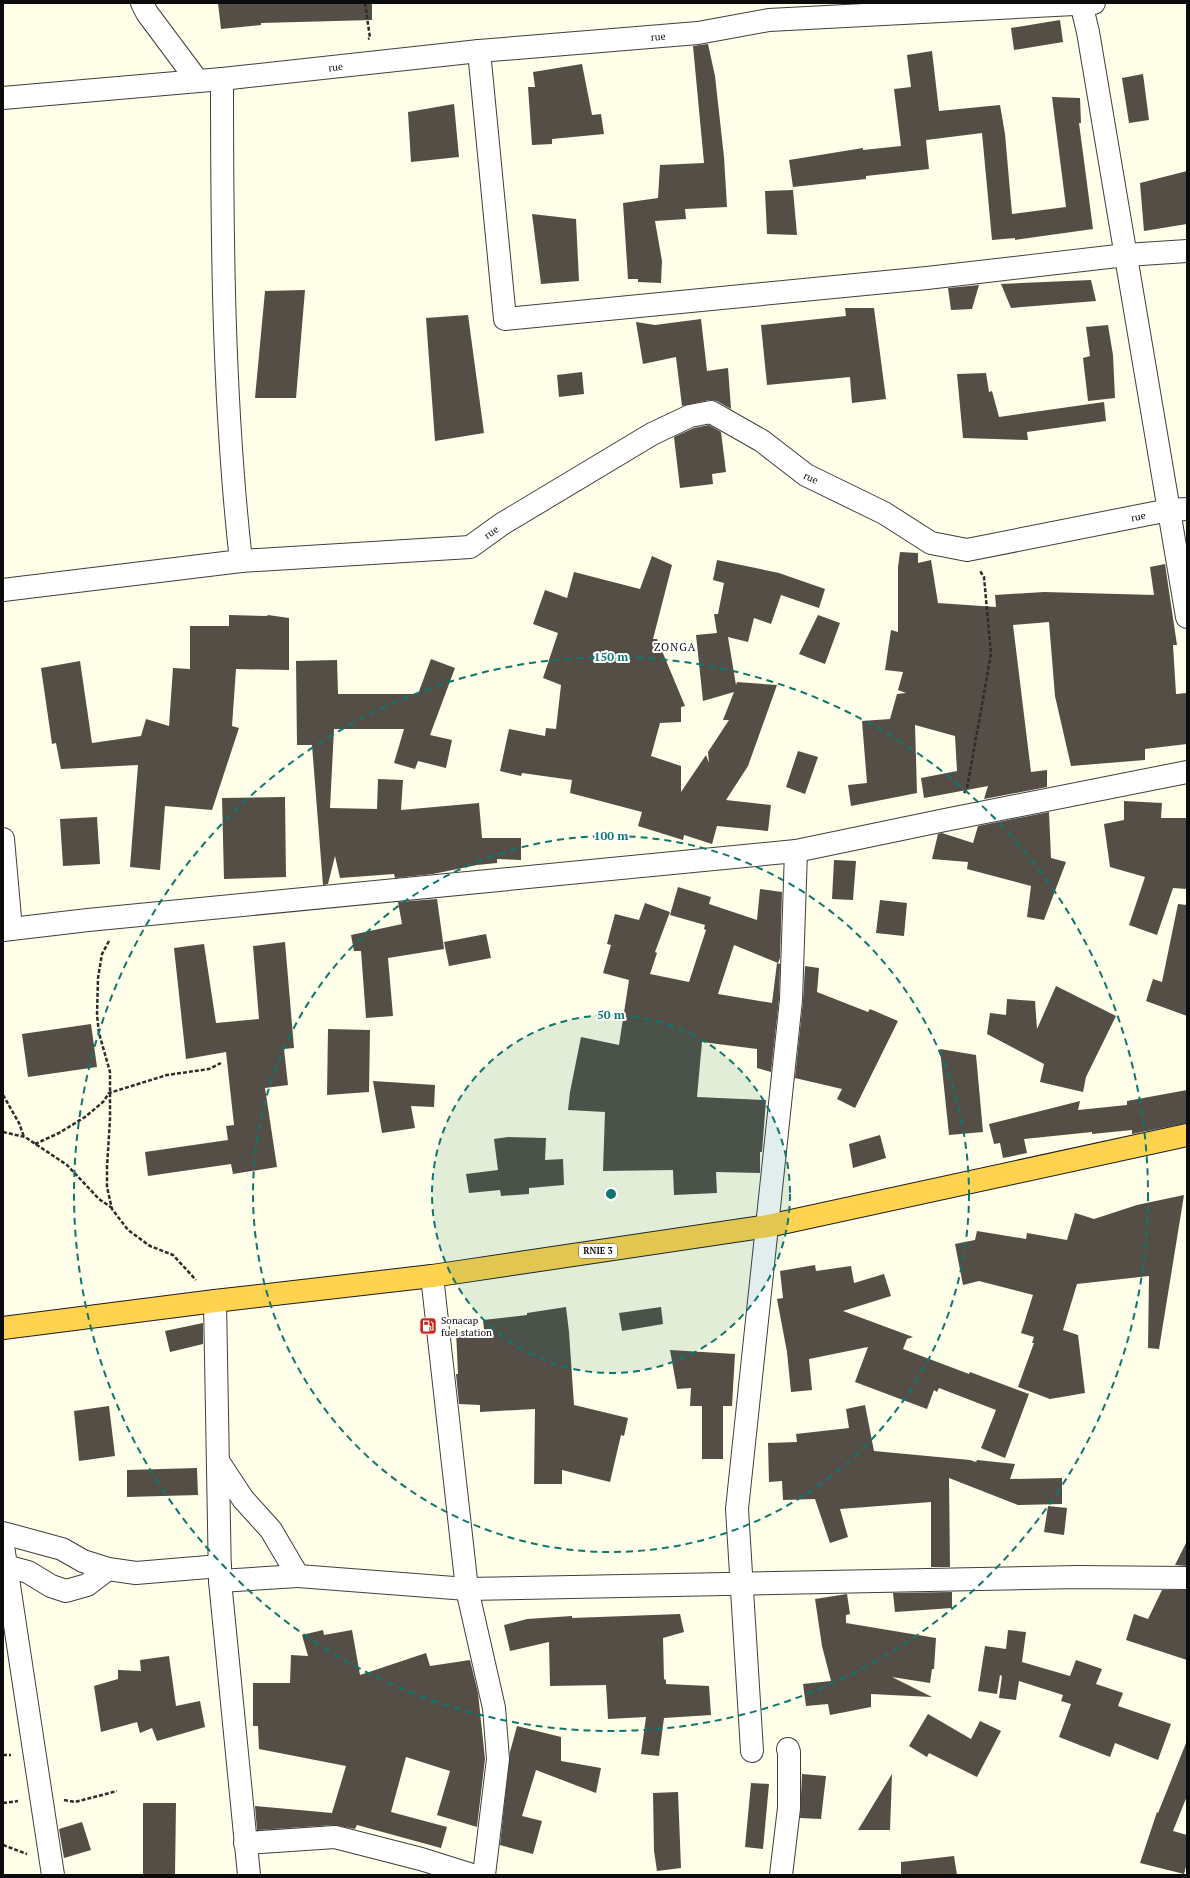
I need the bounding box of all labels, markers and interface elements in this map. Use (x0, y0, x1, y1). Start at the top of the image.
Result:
street label: rue (650, 29, 666, 43)
street label: rue (328, 59, 343, 74)
street label: rue (802, 468, 821, 487)
street label: rue (1130, 508, 1147, 524)
street label: rue (481, 522, 501, 541)
district label: ZONGA (654, 640, 696, 654)
text: 150 m (594, 649, 628, 664)
text: 100 m (594, 828, 628, 843)
text: 50 m (597, 1007, 625, 1022)
centre of rings (604, 1187, 618, 1201)
road number: RNIE 3 (579, 1244, 617, 1258)
place label: Sonacap fuel station (441, 1314, 492, 1339)
fuel station icon: Sonacap fuel station (418, 1316, 438, 1336)

